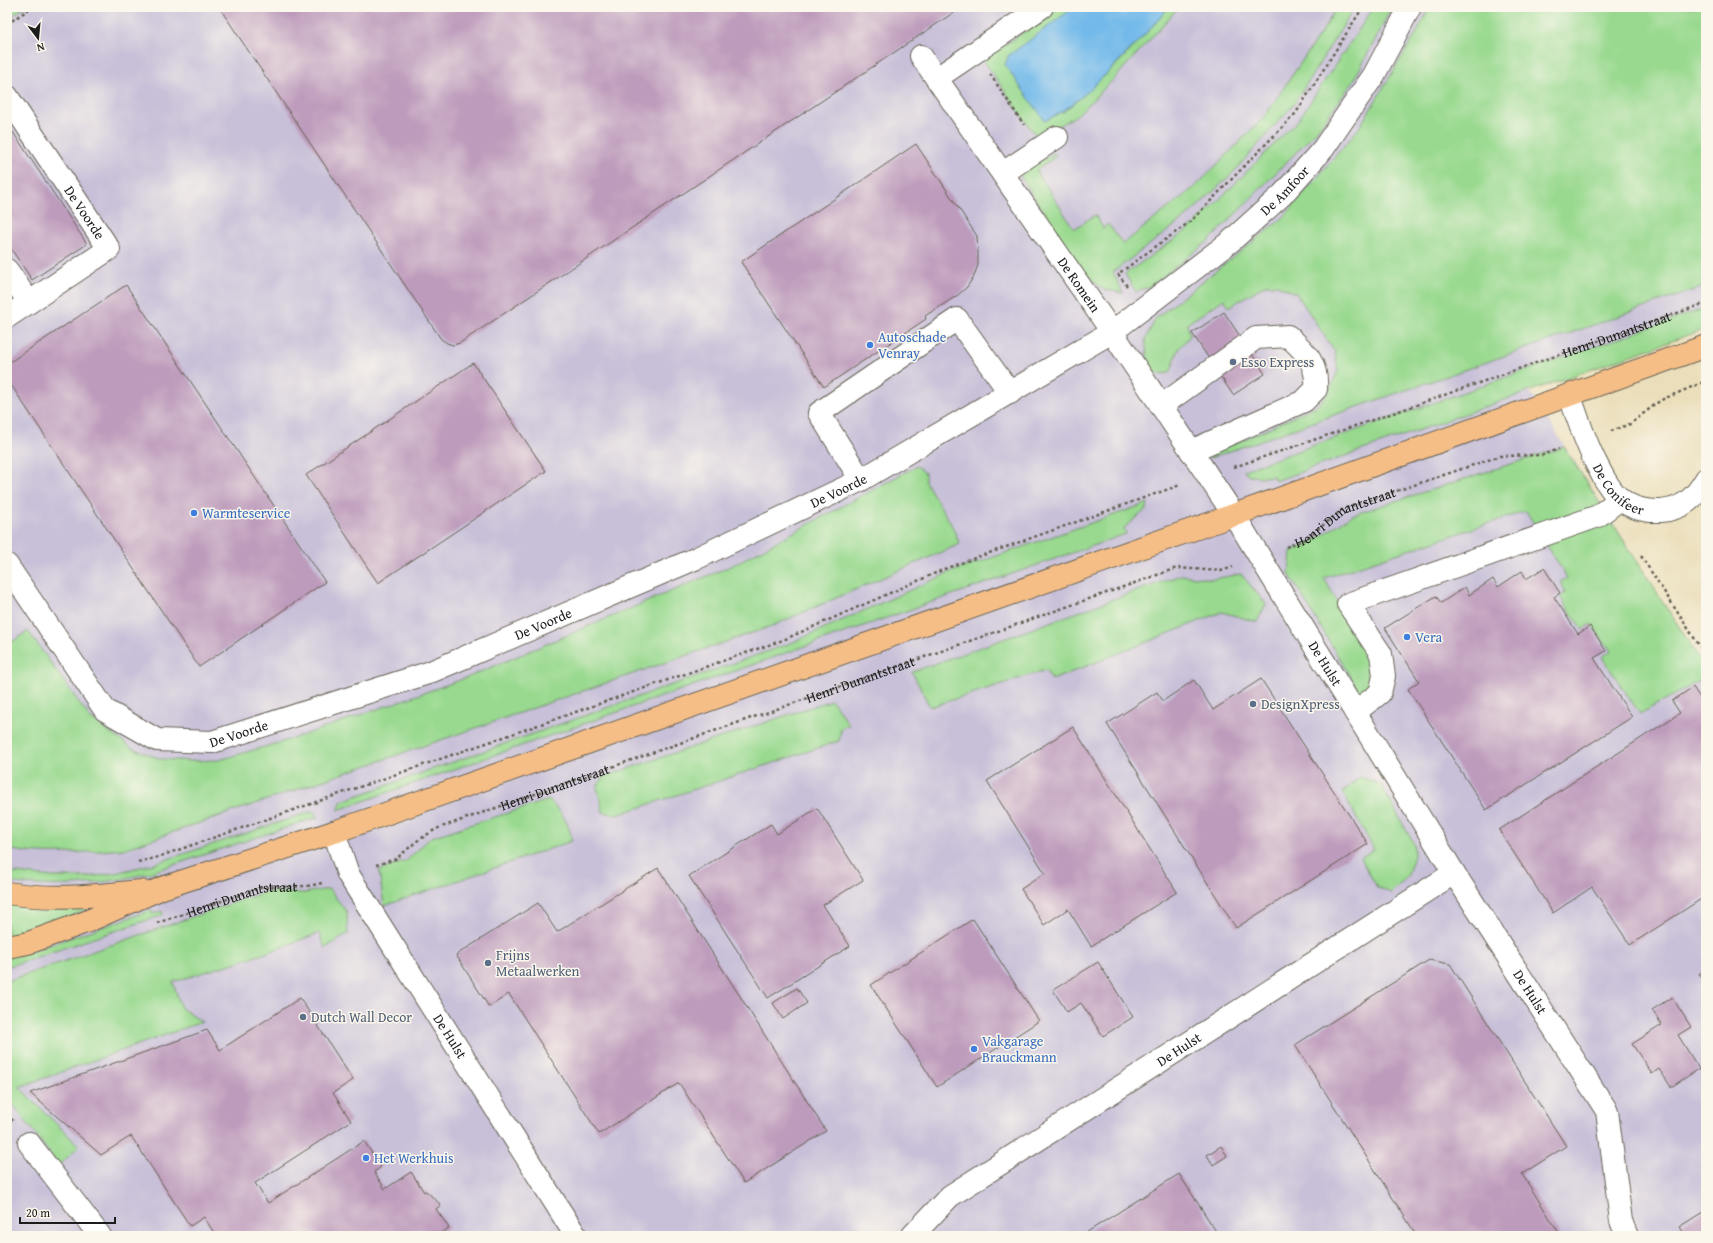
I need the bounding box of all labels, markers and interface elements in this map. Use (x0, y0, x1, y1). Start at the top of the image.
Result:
north arrow (18, 18, 58, 58)
text: N (34, 39, 46, 56)
street label: De Amfoor (1256, 161, 1314, 220)
street label: De Voorde (60, 182, 110, 244)
street label: De Romein (1053, 253, 1105, 316)
street label: Henri Dunantstraat (1559, 306, 1674, 363)
place label: Autoschade Venray (878, 327, 947, 363)
marker: Autoschade Venray (865, 340, 875, 350)
place label: Esso Express (1241, 352, 1314, 372)
marker: Esso Express (1228, 357, 1238, 367)
street label: De Conifeer (1588, 460, 1646, 520)
street label: De Voorde (807, 468, 871, 513)
street label: Henri Dunantstraat (1291, 482, 1398, 553)
place label: Warmteservice (202, 503, 291, 523)
marker: Warmteservice (189, 508, 199, 518)
street label: De Voorde (511, 603, 575, 645)
place label: Vera (1415, 627, 1443, 647)
marker: Vera (1402, 632, 1412, 642)
street label: De Hulst (1304, 637, 1347, 690)
street label: Henri Dunantstraat (803, 651, 918, 708)
place label: DesignXpress (1261, 694, 1340, 714)
marker: DesignXpress (1248, 699, 1258, 709)
street label: De Voorde (207, 715, 271, 752)
street label: Henri Dunantstraat (498, 759, 612, 816)
street label: Henri Dunantstraat (184, 877, 298, 922)
place label: Frijns Metaalwerken (496, 945, 580, 981)
marker: Frijns Metaalwerken (483, 958, 493, 968)
street label: De Hulst (1509, 966, 1552, 1018)
place label: Dutch Wall Decor (311, 1007, 412, 1027)
street label: De Hulst (429, 1010, 472, 1063)
marker: Dutch Wall Decor (298, 1012, 308, 1022)
street label: De Hulst (1153, 1028, 1205, 1071)
place label: Vakgarage Brauckmann (982, 1031, 1057, 1067)
marker: Vakgarage Brauckmann (969, 1044, 979, 1054)
place label: Het Werkhuis (374, 1148, 454, 1168)
marker: Het Werkhuis (361, 1153, 371, 1163)
scale bar (20, 1199, 115, 1225)
text: 20 m (26, 1204, 50, 1221)

